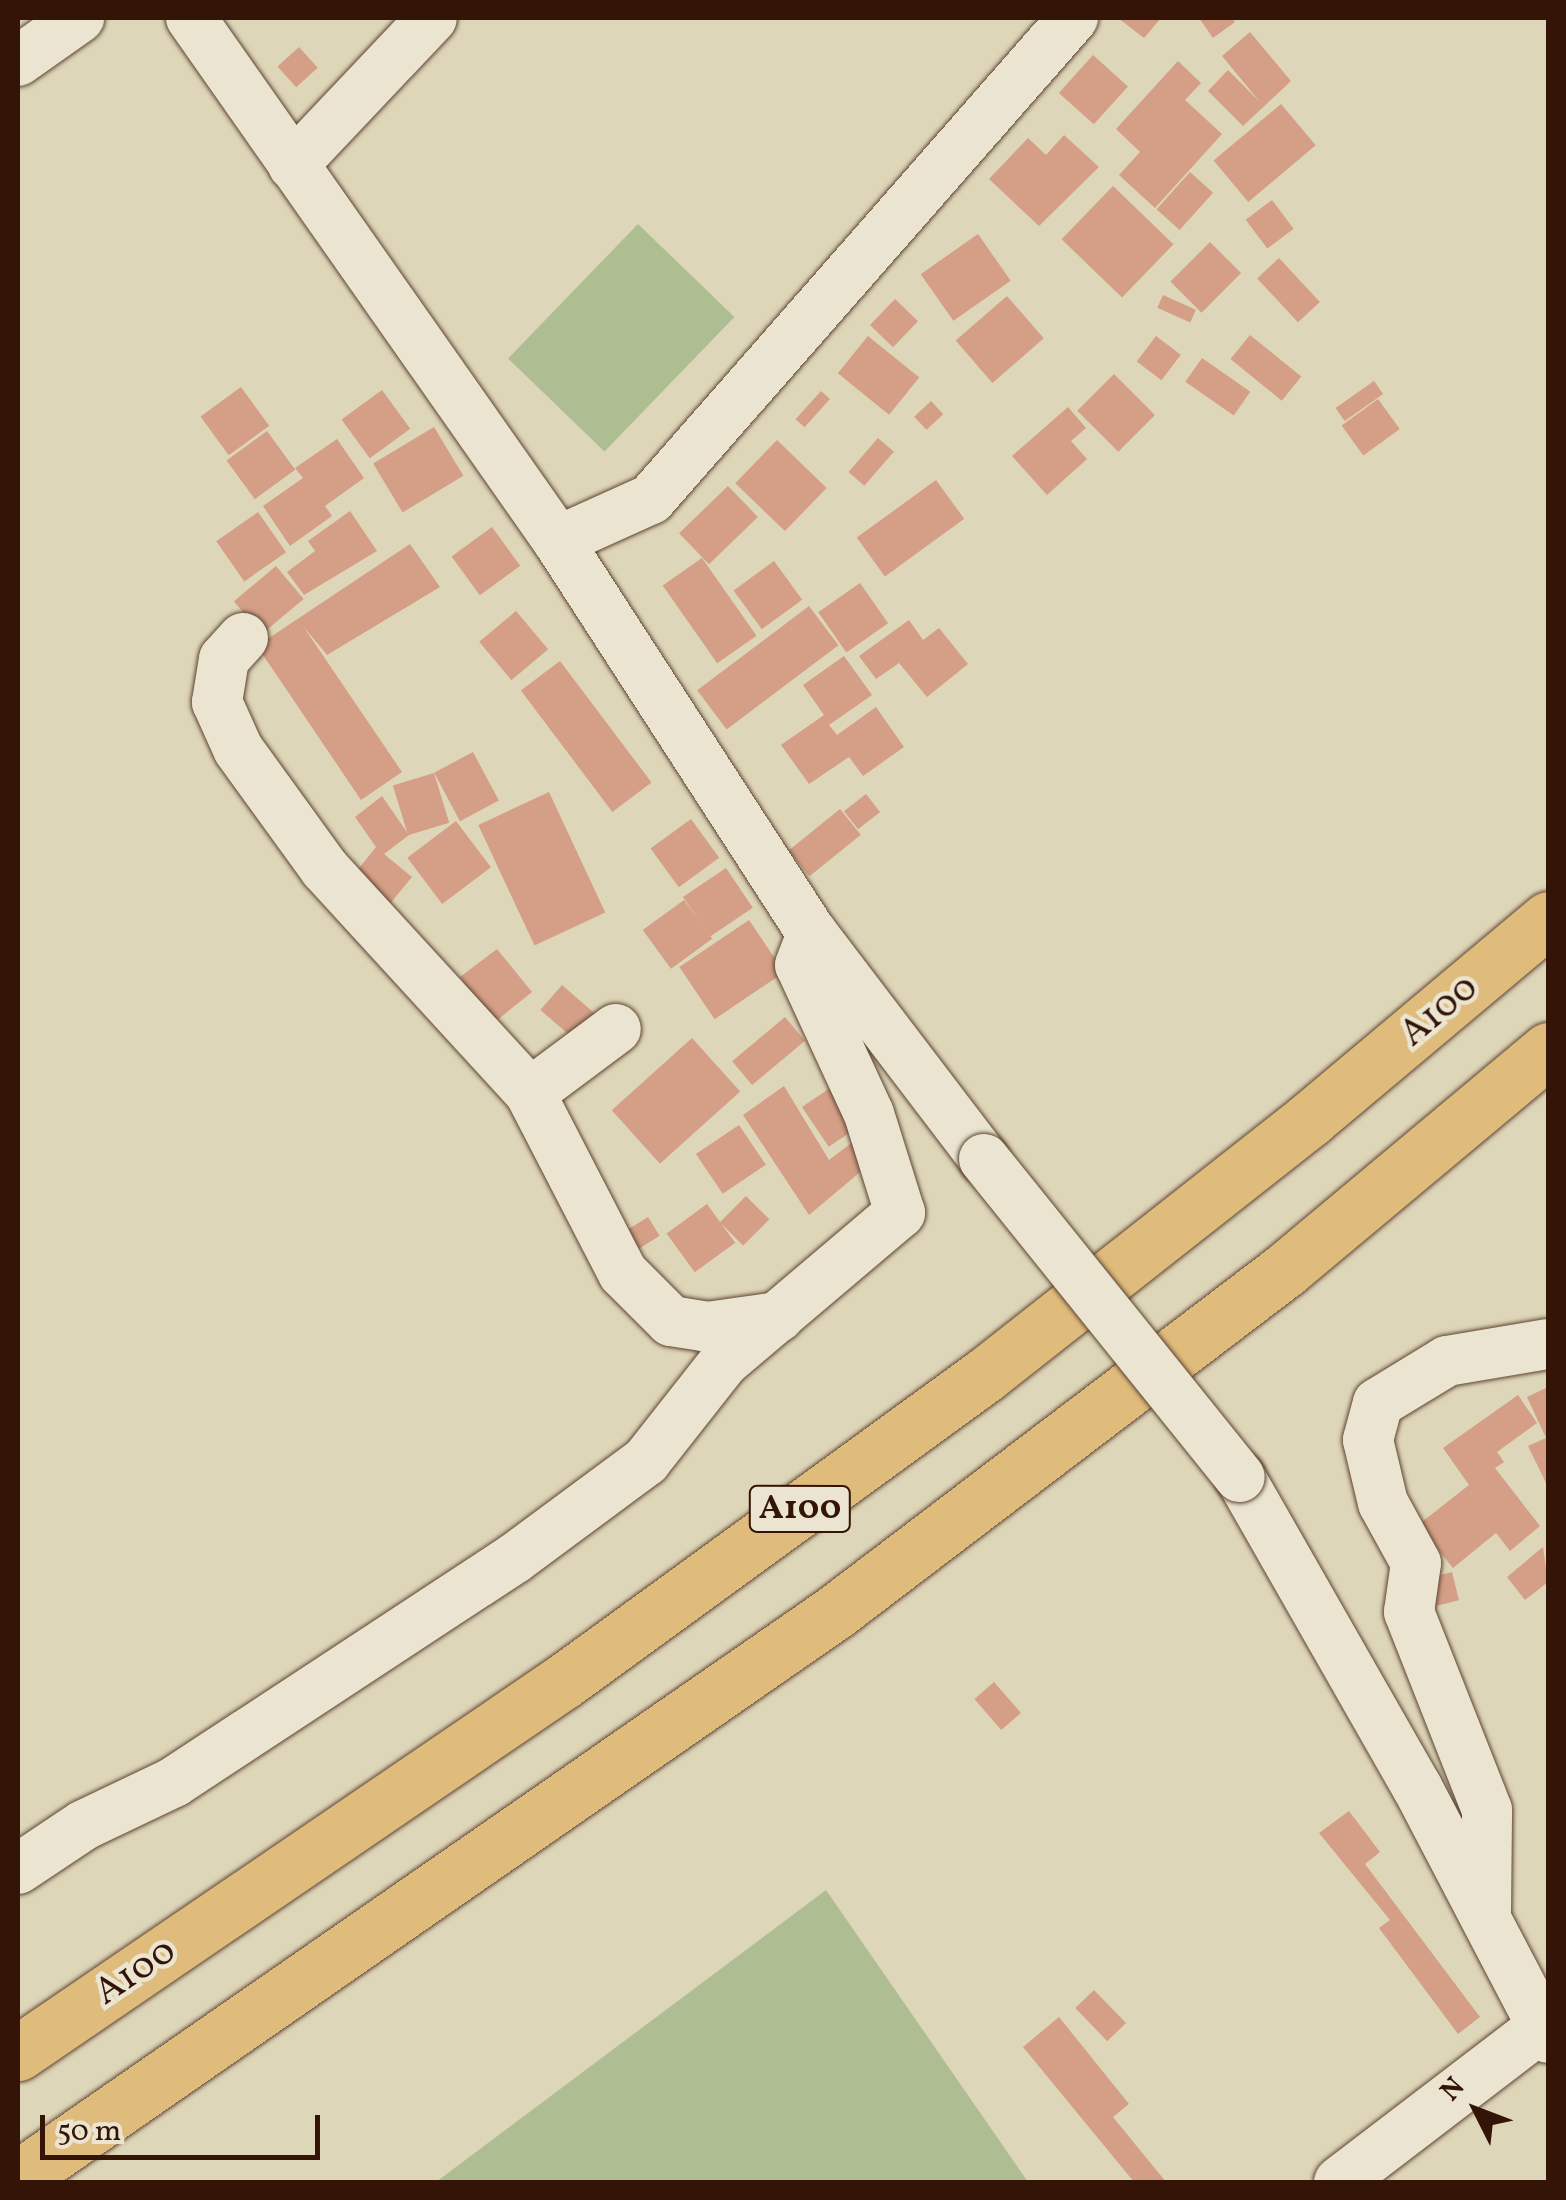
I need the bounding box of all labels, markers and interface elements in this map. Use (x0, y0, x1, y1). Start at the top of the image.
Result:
street label: A100 (1392, 966, 1488, 1058)
road number: A100 (748, 1479, 852, 1539)
street label: A100 (87, 1930, 185, 2016)
north arrow (1426, 2060, 1526, 2160)
text: N (1432, 2069, 1475, 2110)
scale bar (45, 2095, 325, 2157)
text: 50 m (57, 2111, 121, 2153)

